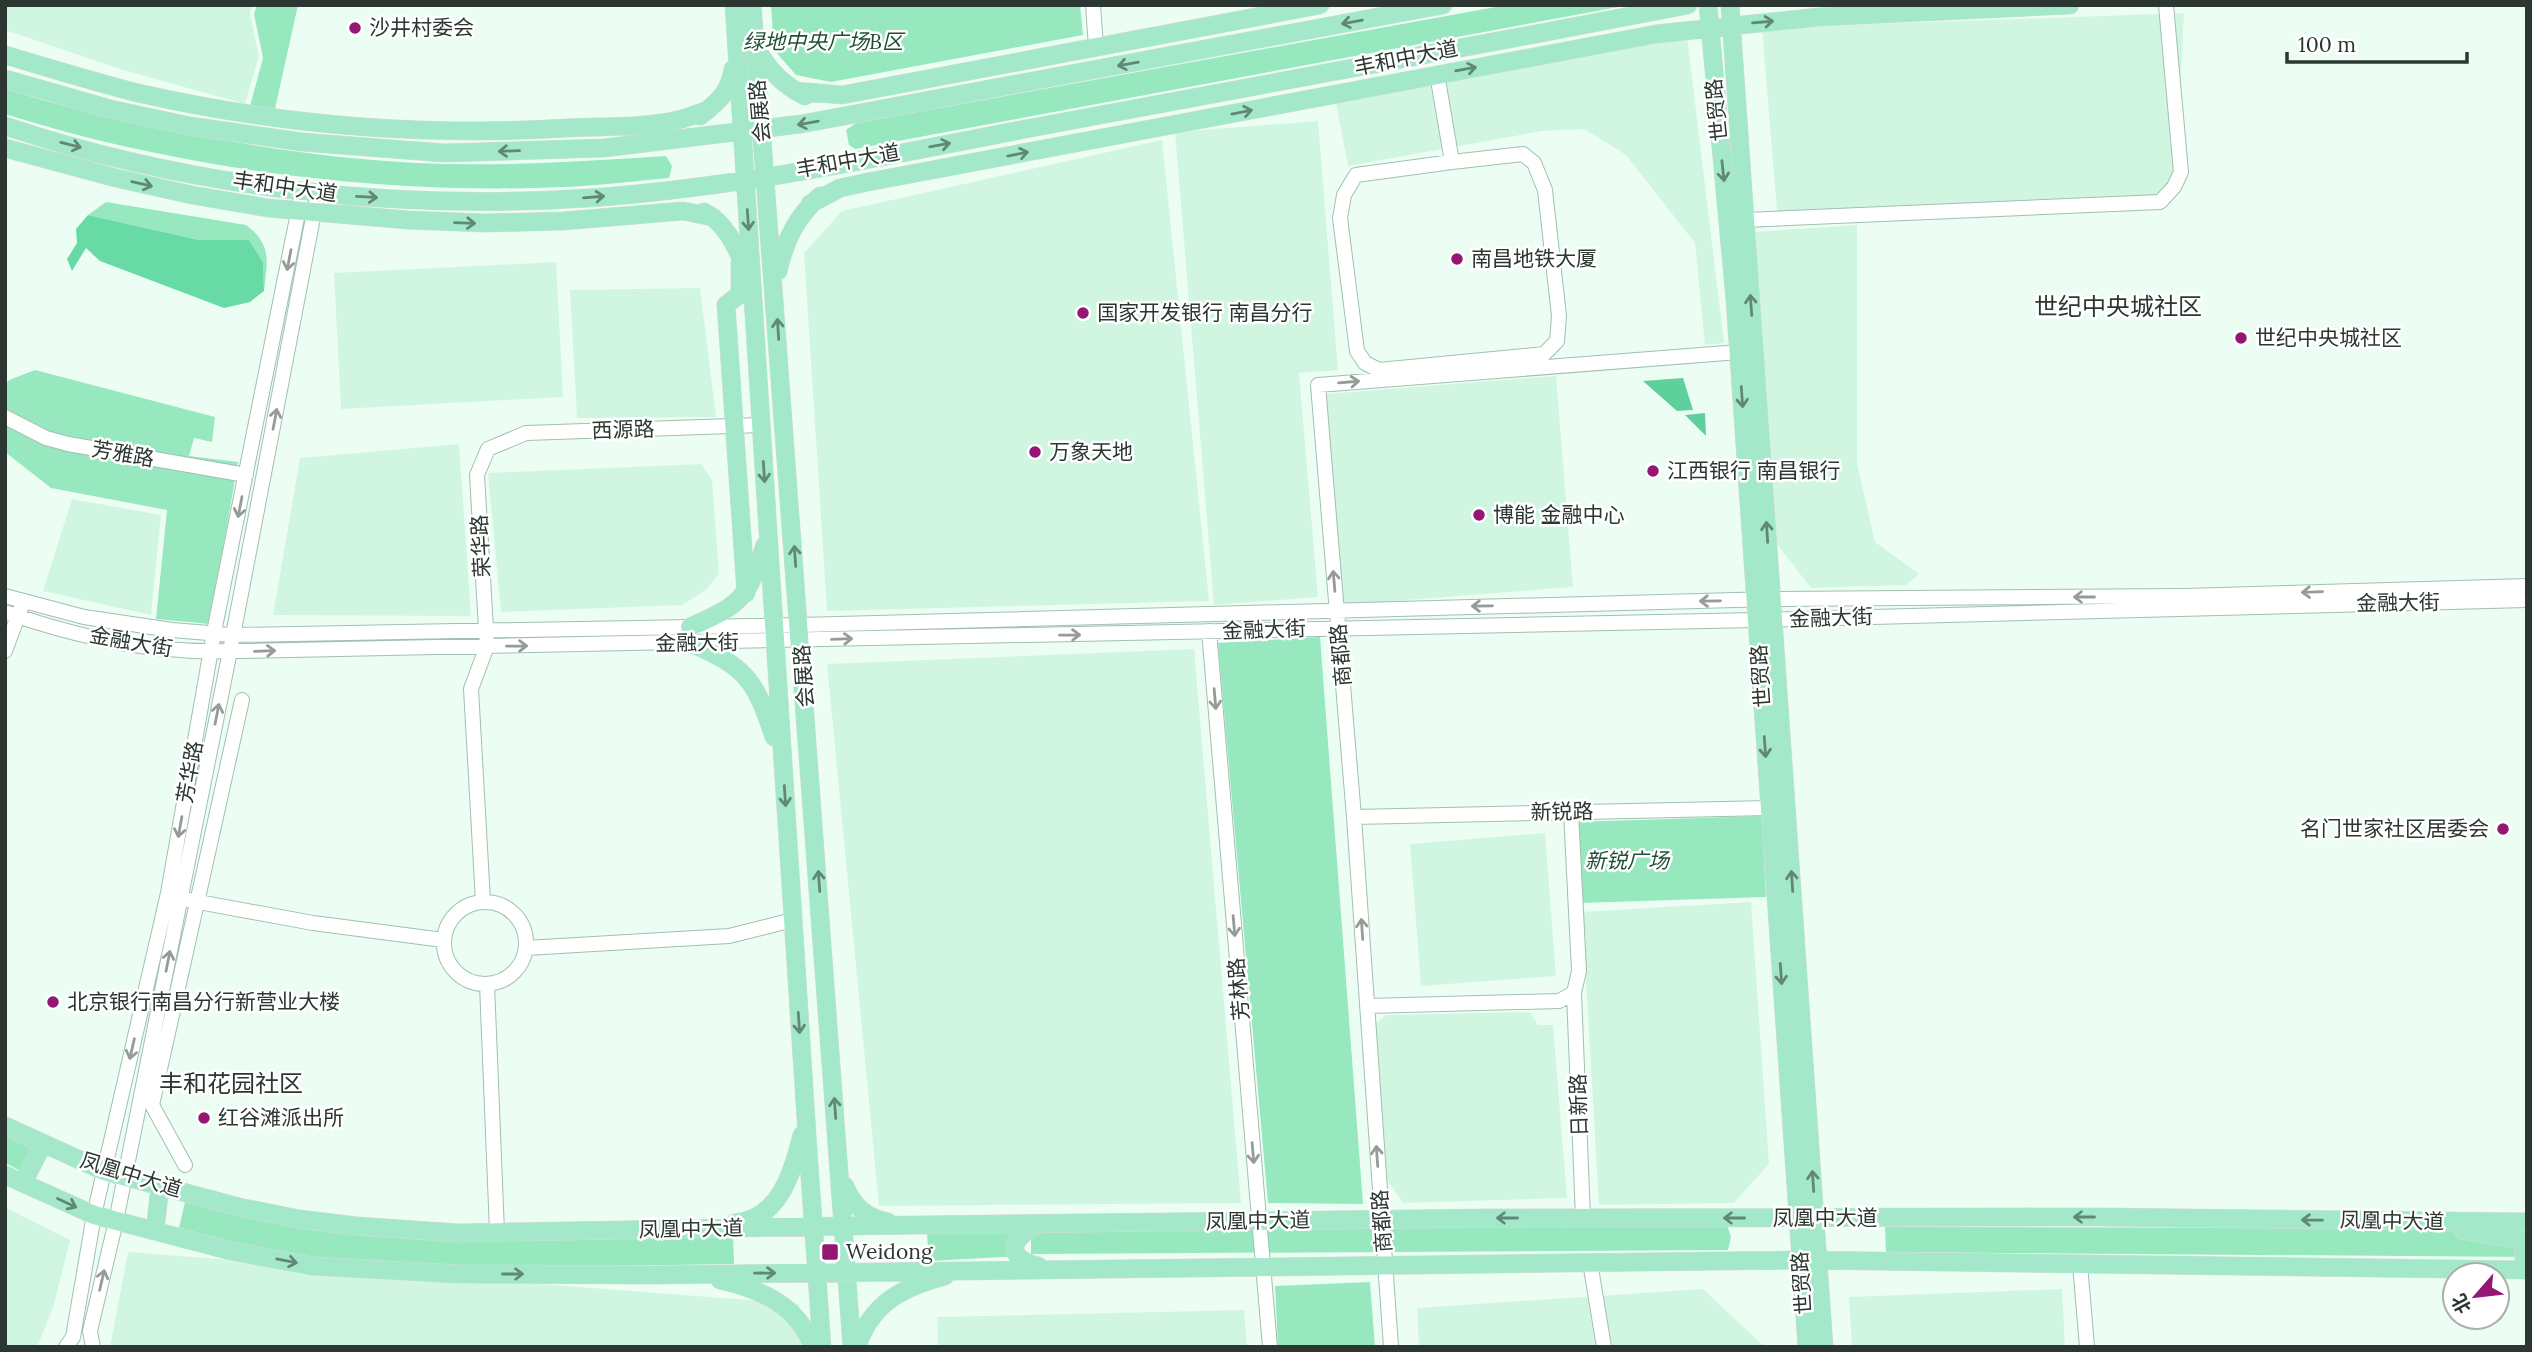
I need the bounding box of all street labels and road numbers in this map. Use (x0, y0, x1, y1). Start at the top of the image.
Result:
street label: 丰和中大道 (1352, 34, 1460, 81)
street label: 世贸路 (1700, 77, 1733, 143)
street label: 会展路 (743, 78, 776, 144)
street label: 丰和中大道 (794, 138, 902, 183)
street label: 丰和中大道 (231, 166, 339, 207)
street label: 西源路 (591, 415, 655, 444)
street label: 芳雅路 (90, 435, 156, 472)
street label: 荣华路 (465, 514, 496, 578)
street label: 金融大街 (2356, 588, 2440, 617)
street label: 金融大街 (1789, 603, 1873, 632)
street label: 金融大街 (1222, 615, 1306, 644)
street label: 金融大街 (87, 621, 175, 662)
street label: 商都路 (1324, 622, 1357, 688)
street label: 金融大街 (655, 628, 739, 657)
street label: 会展路 (788, 644, 819, 708)
street label: 世贸路 (1745, 644, 1776, 708)
street label: 芳华路 (171, 739, 208, 805)
street label: 新锐路 (1530, 797, 1594, 826)
street label: 芳林路 (1222, 956, 1255, 1022)
street label: 日新路 (1564, 1073, 1593, 1137)
street label: 凤凰中大道 (77, 1146, 185, 1203)
street label: 商都路 (1366, 1189, 1397, 1253)
street label: 凤凰中大道 (1773, 1204, 1878, 1231)
street label: 凤凰中大道 (1205, 1206, 1311, 1235)
street label: 凤凰中大道 (2339, 1206, 2445, 1235)
street label: 凤凰中大道 (638, 1214, 744, 1243)
street label: 世贸路 (1786, 1251, 1817, 1315)

